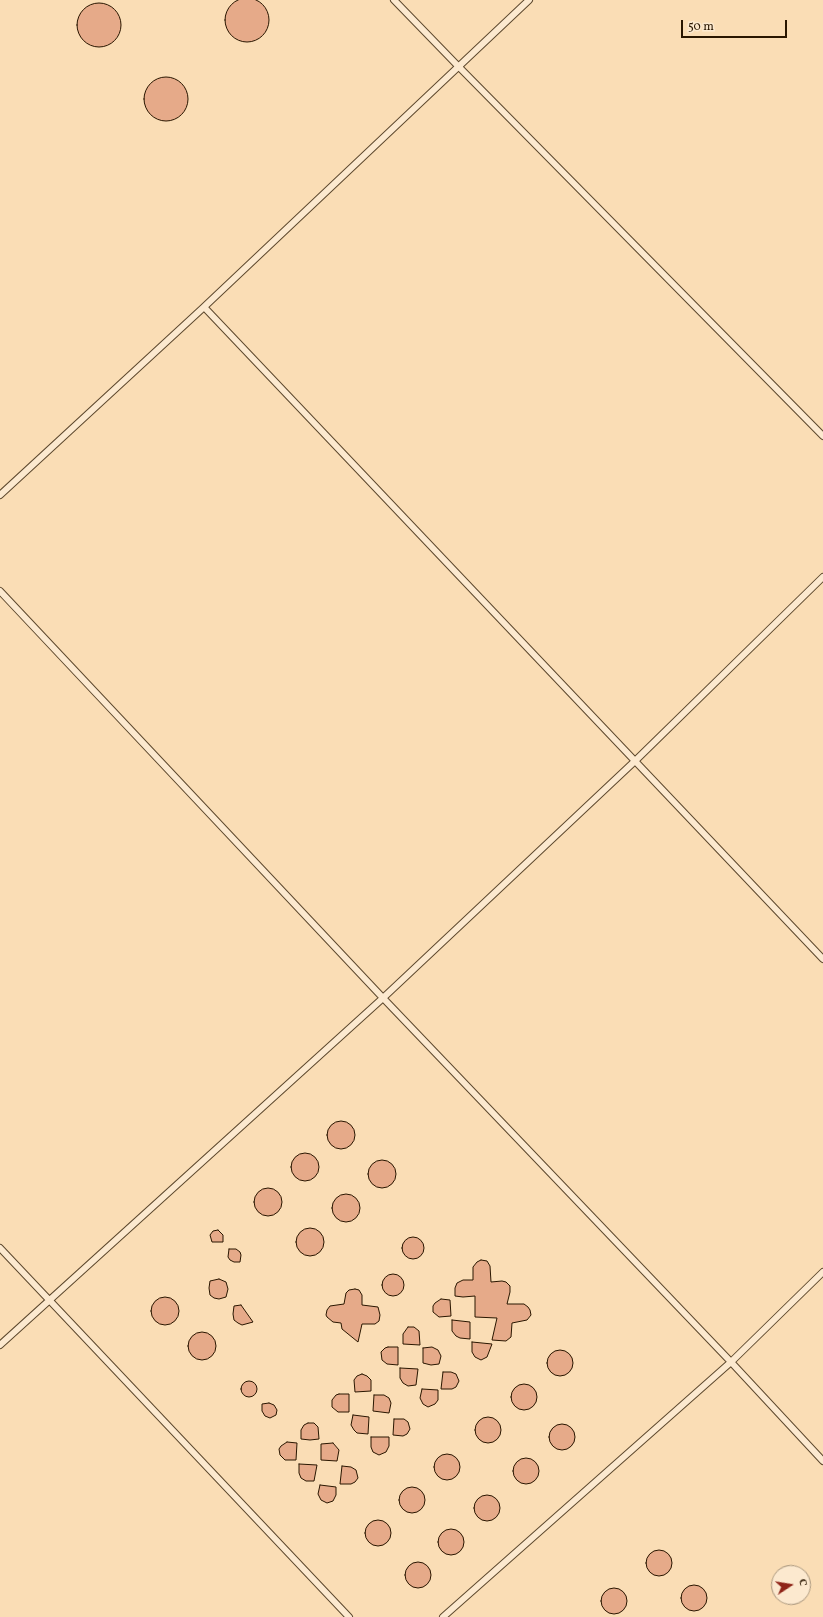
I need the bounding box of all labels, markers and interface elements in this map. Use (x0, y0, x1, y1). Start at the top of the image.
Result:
scale bar (683, 12, 789, 38)
text: 50 m (688, 19, 714, 35)
north arrow (771, 1565, 811, 1605)
text: С (794, 1578, 810, 1588)

